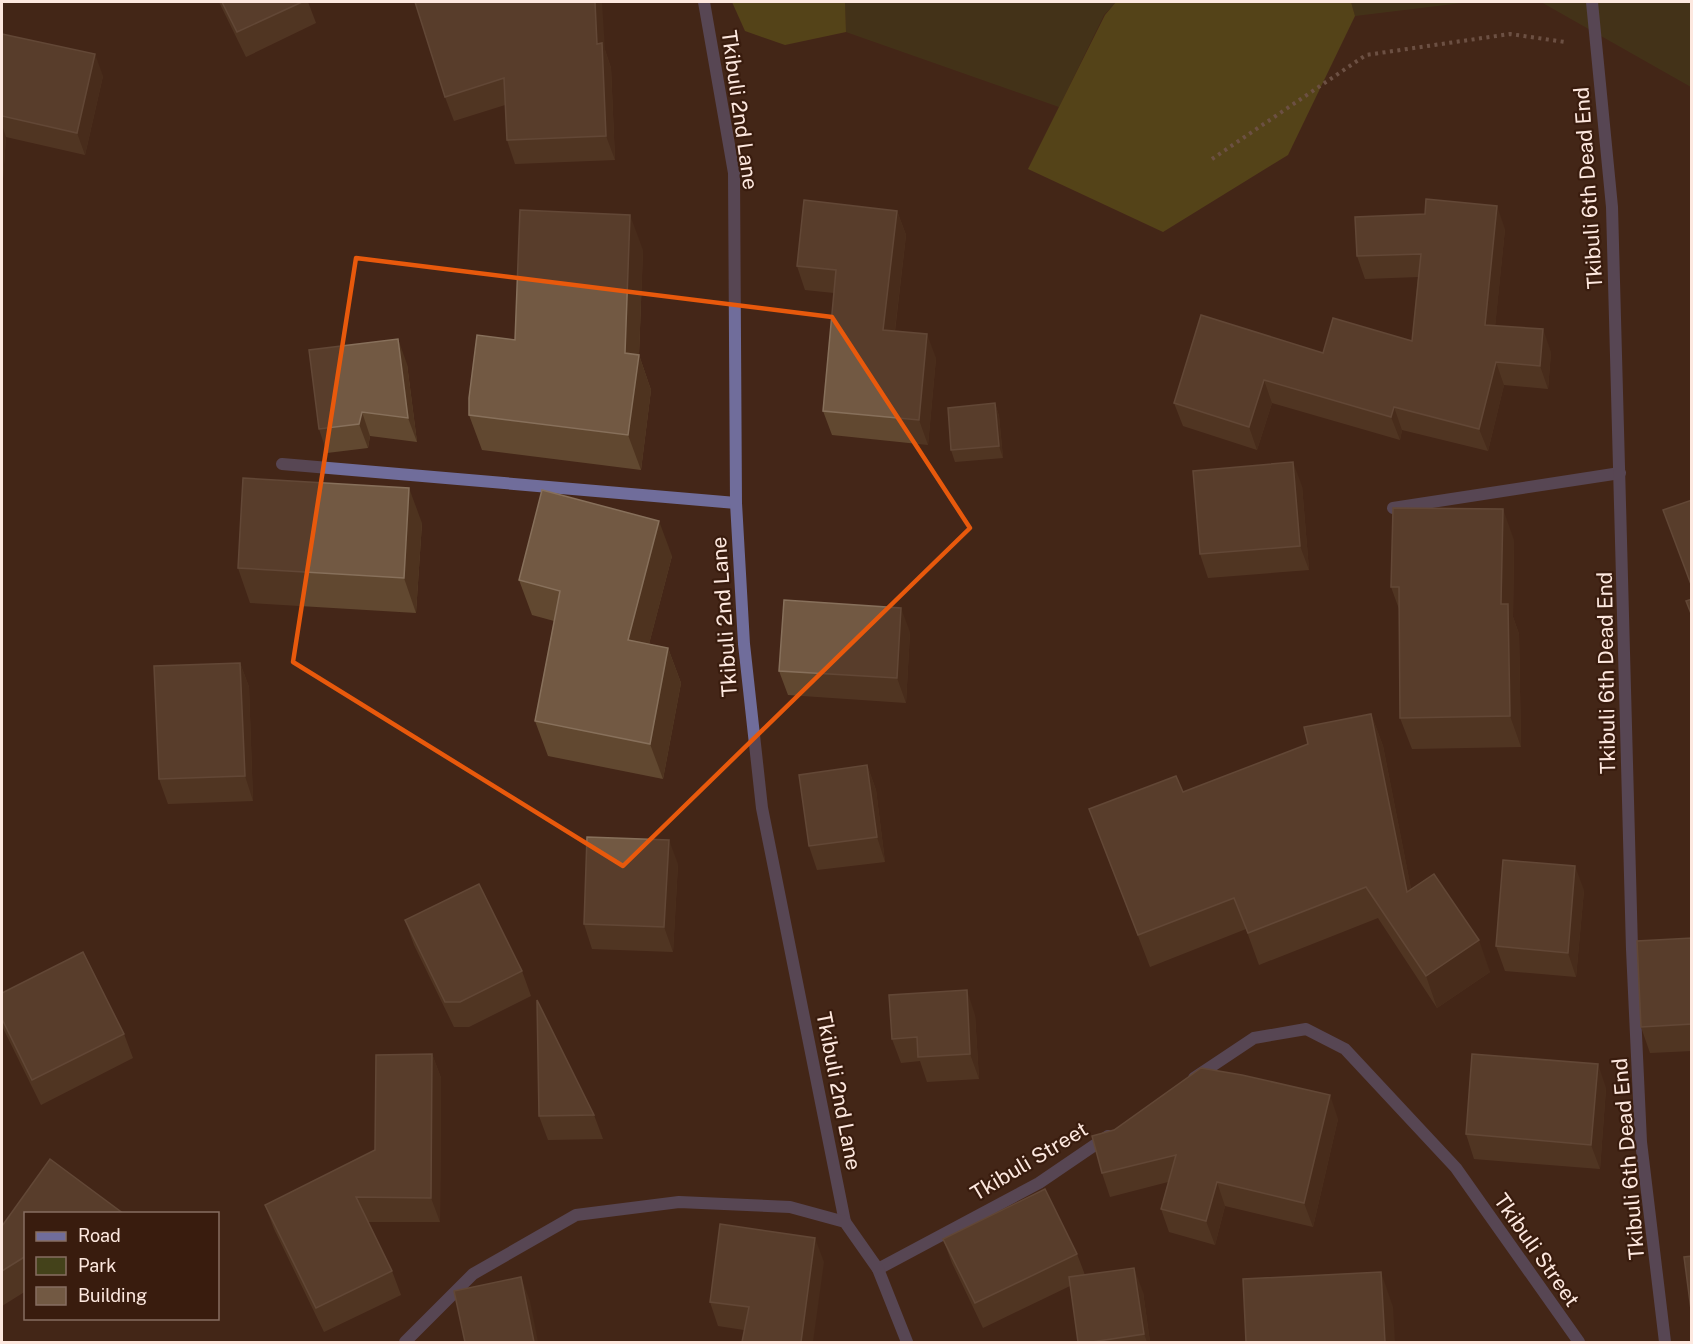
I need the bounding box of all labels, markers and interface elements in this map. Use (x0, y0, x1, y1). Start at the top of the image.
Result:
street label: Tkibuli 2nd Lane (716, 29, 764, 191)
street label: Tkibuli 6th Dead End (1568, 86, 1608, 290)
street label: Tkibuli 2nd Lane (706, 536, 742, 698)
street label: Tkibuli 6th Dead End (1592, 572, 1620, 774)
street label: Tkibuli 2nd Lane (811, 1010, 867, 1172)
street label: Tkibuli 6th Dead End (1607, 1057, 1649, 1261)
street label: Tkibuli Street (966, 1116, 1092, 1206)
street label: Tkibuli Street (1489, 1189, 1585, 1311)
legend (24, 1212, 219, 1320)
text: Road (78, 1225, 121, 1246)
text: Park (78, 1255, 116, 1276)
text: Building (78, 1285, 147, 1306)

